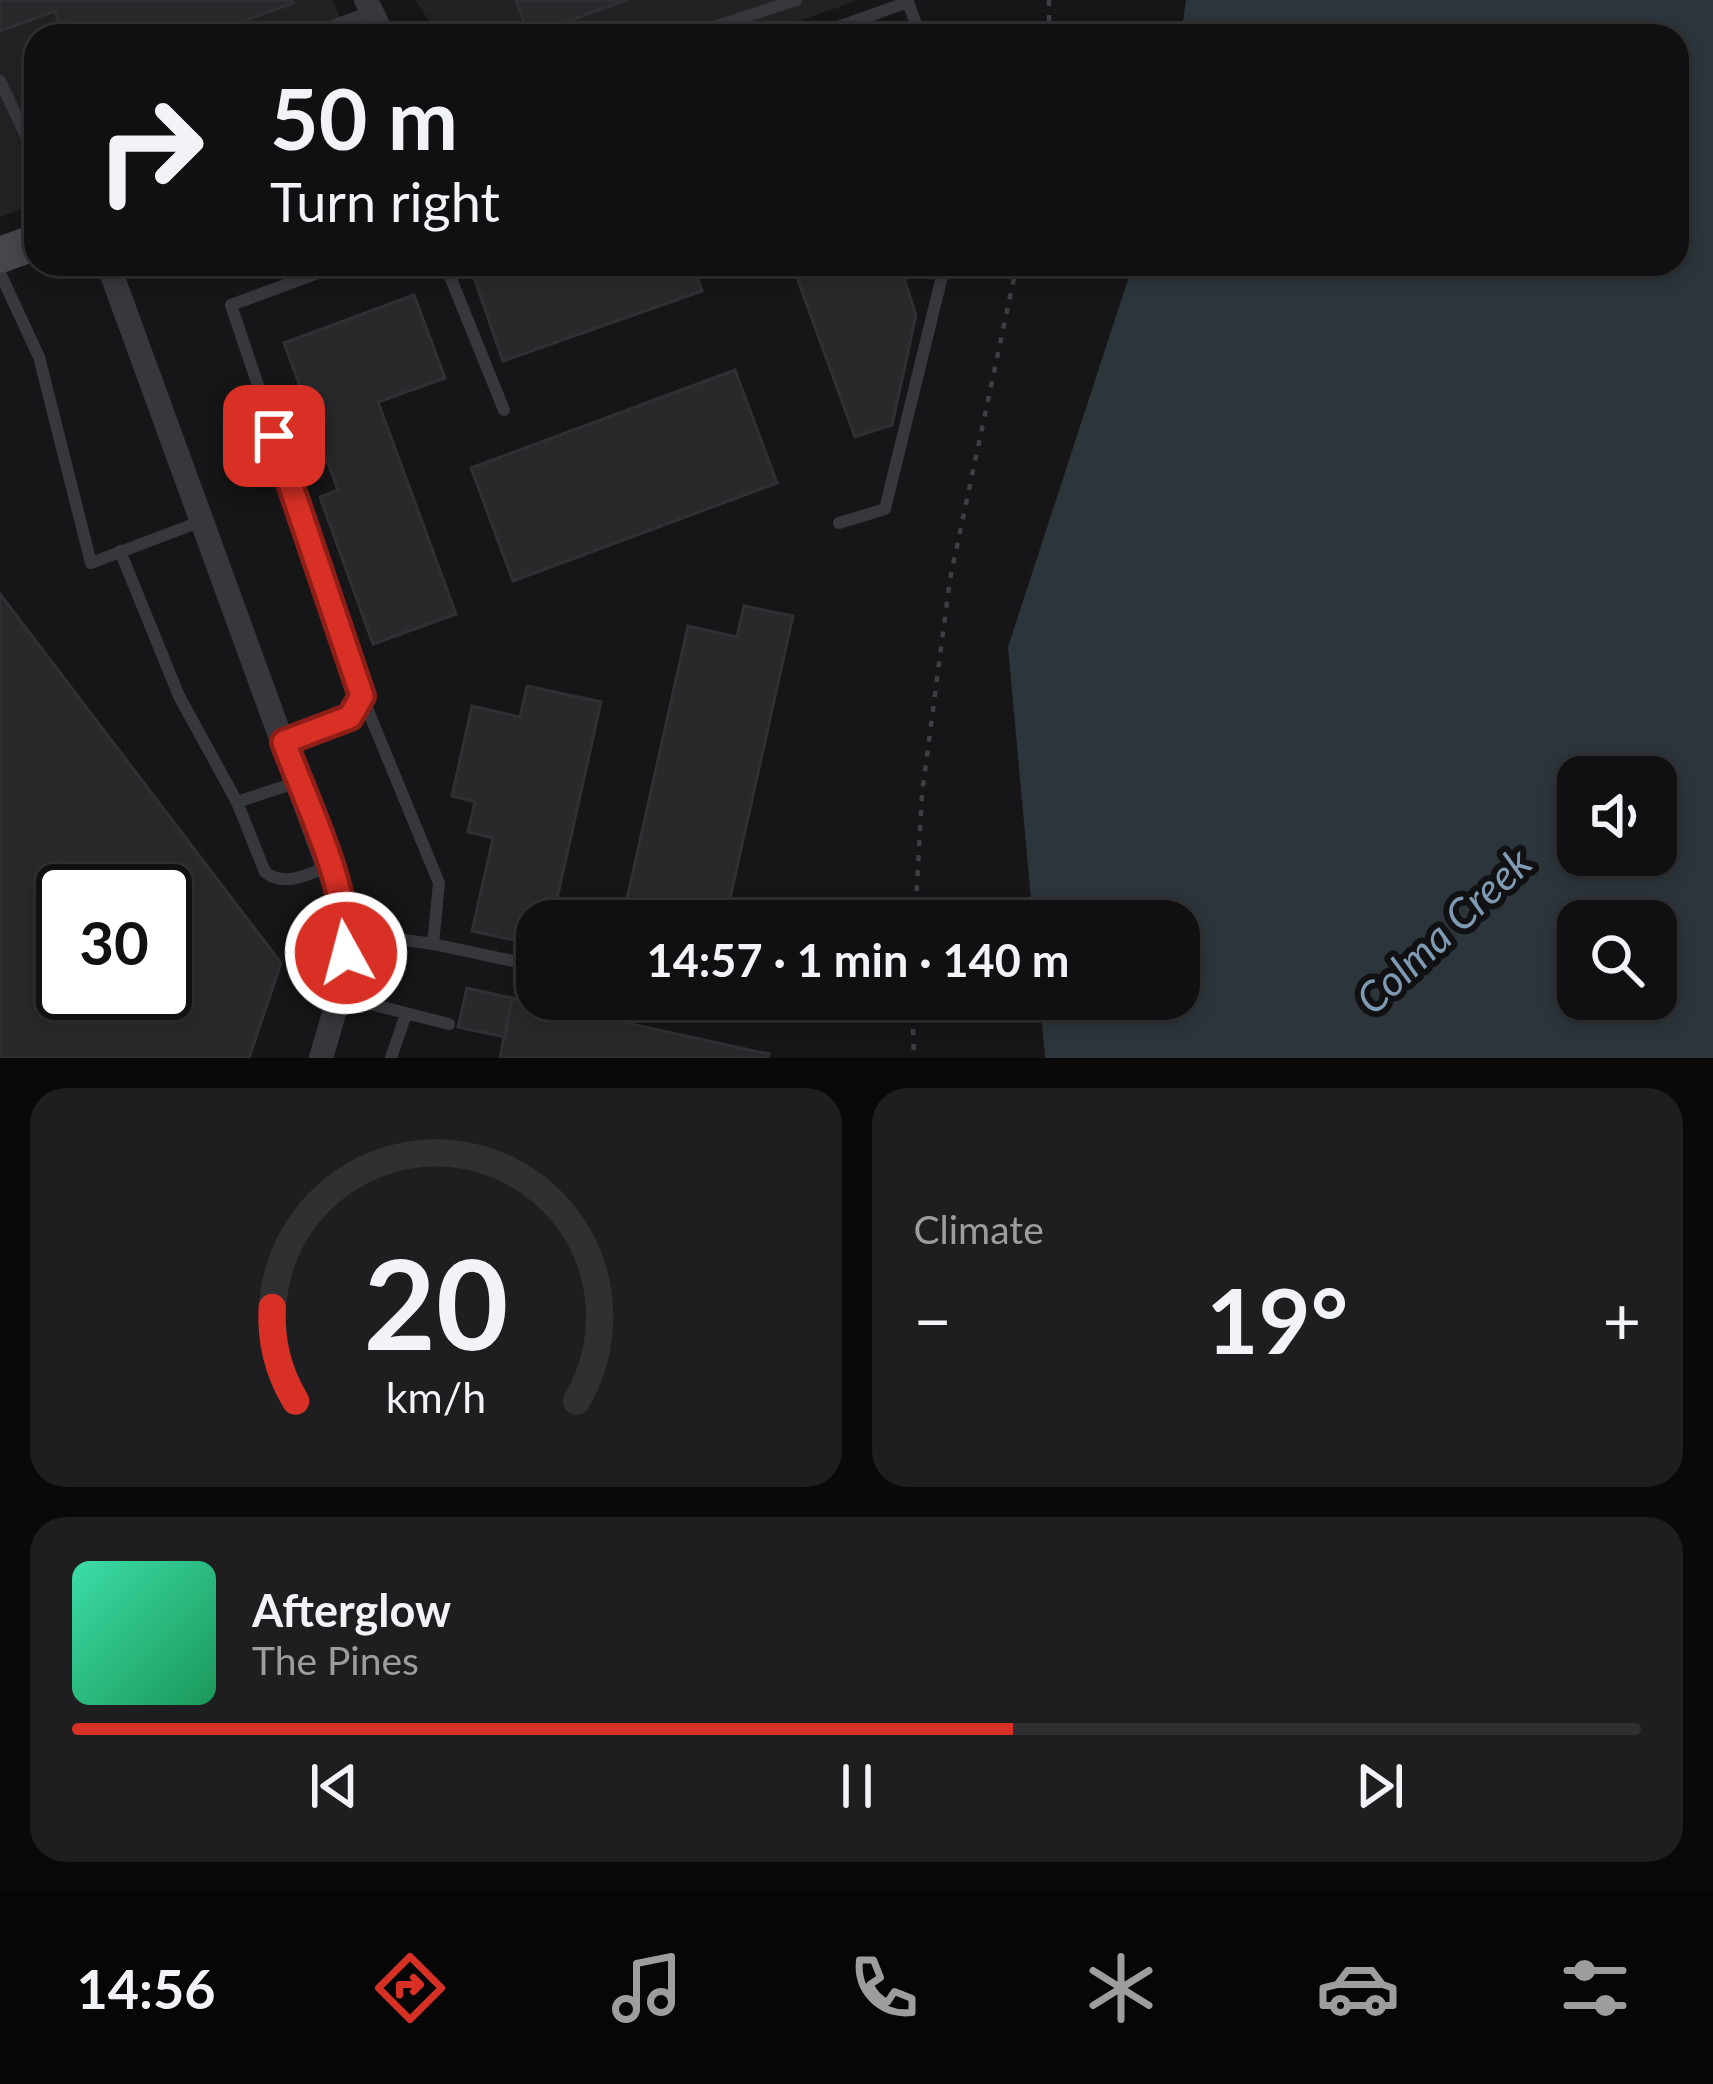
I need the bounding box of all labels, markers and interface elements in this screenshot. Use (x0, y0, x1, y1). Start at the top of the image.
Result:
text: 50 m (270, 67, 458, 168)
icon: right (72, 72, 228, 228)
text: Turn right (270, 169, 500, 234)
pin (223, 385, 325, 487)
icon: arrive (241, 403, 307, 469)
map controls (1557, 756, 1677, 1020)
button: sound (1557, 756, 1677, 876)
water label: Colma Creek (1345, 836, 1542, 1024)
speed limit sign: 30 (36, 864, 192, 1020)
position arrow (283, 890, 409, 1016)
button: search (1557, 900, 1677, 1020)
text: 14:57 · 1 min · 140 m (647, 933, 1069, 987)
text: Climate (914, 1206, 1044, 1252)
text: 20 (363, 1227, 508, 1377)
text: 19° (1206, 1265, 1348, 1373)
text: − (914, 1280, 952, 1359)
text: + (1603, 1280, 1641, 1359)
text: km/h (386, 1370, 486, 1421)
text: Afterglow (252, 1583, 451, 1637)
text: The Pines (252, 1637, 419, 1683)
icon: previous (301, 1753, 367, 1819)
icon: pause (824, 1753, 890, 1819)
icon: next (1347, 1753, 1413, 1819)
icon: directions (368, 1946, 452, 2030)
icon: music (605, 1946, 689, 2030)
icon: phone (842, 1946, 926, 2030)
icon: climate (1079, 1946, 1163, 2030)
icon: car (1316, 1946, 1400, 2030)
icon: filters (1553, 1946, 1637, 2030)
text: 14:56 (76, 1956, 216, 2021)

